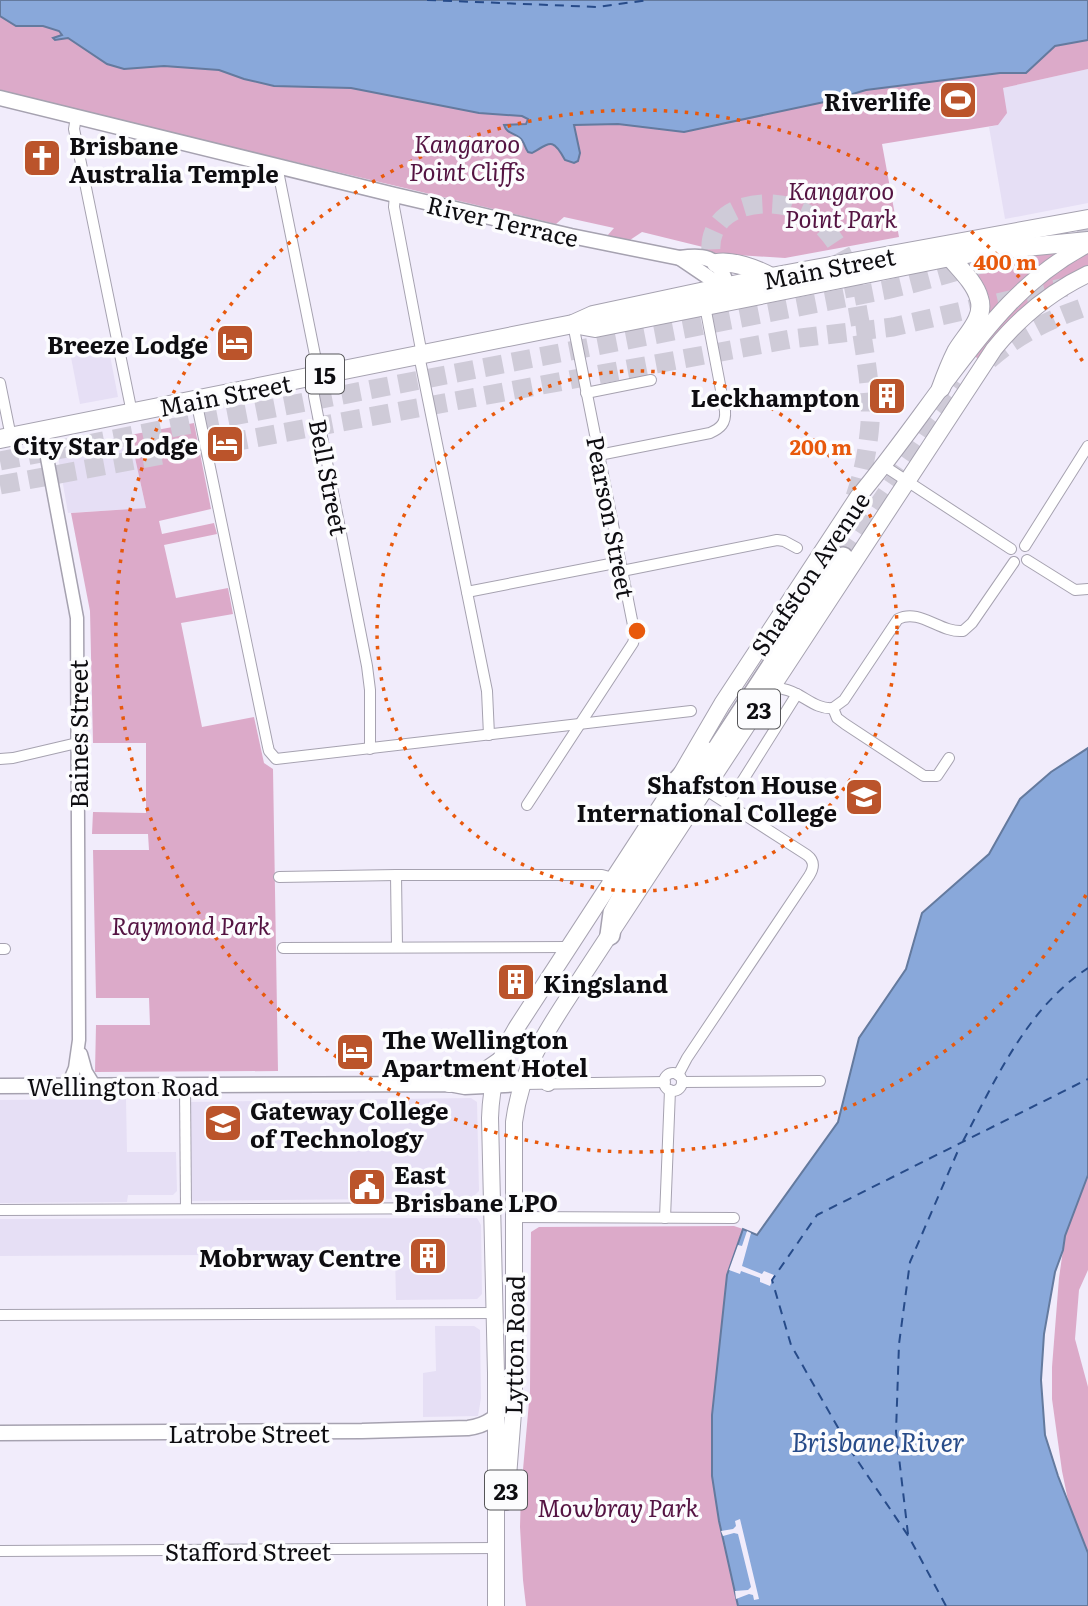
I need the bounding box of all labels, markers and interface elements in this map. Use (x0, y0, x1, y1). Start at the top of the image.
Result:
sports icon: Riverlife (937, 79, 979, 121)
place label: Riverlife (824, 83, 931, 118)
park label: Kangaroo Point Cliffs (409, 125, 525, 188)
place label: Brisbane Australia Temple (69, 127, 279, 190)
church icon: Brisbane Australia Temple (21, 137, 63, 179)
park label: Kangaroo Point Park (785, 172, 898, 235)
street label: River Terrace (424, 186, 582, 254)
street label: Main Street (760, 237, 898, 297)
text: 400 m (973, 245, 1037, 276)
hotel icon: Breeze Lodge (214, 322, 256, 364)
place label: Breeze Lodge (47, 326, 208, 361)
road number: 15 (306, 354, 344, 394)
street label: Main Street (156, 364, 294, 424)
building icon: Leckhampton (866, 375, 908, 417)
place label: Leckhampton (691, 379, 860, 414)
street label: Bell Street (302, 416, 358, 538)
hotel icon: City Star Lodge (204, 423, 246, 465)
place label: City Star Lodge (13, 427, 198, 462)
text: 200 m (790, 430, 852, 461)
street label: Pearson Street (579, 433, 645, 602)
street label: Shafston Avenue (741, 484, 877, 662)
centre of rings (625, 619, 649, 643)
street label: Baines Street (60, 659, 95, 808)
road number: 23 (738, 690, 780, 729)
place label: Shafston House International College (577, 766, 837, 829)
school or university icon: Shafston House International College (843, 776, 885, 818)
park label: Raymond Park (111, 907, 272, 942)
building icon: Kingsland (495, 961, 537, 1003)
place label: Kingsland (543, 965, 668, 1000)
place label: The Wellington Apartment Hotel (382, 1021, 588, 1084)
hotel icon: The Wellington Apartment Hotel (334, 1031, 376, 1073)
street label: Wellington Road (27, 1068, 219, 1103)
place label: Gateway College of Technology (250, 1092, 449, 1155)
school or university icon: Gateway College of Technology (202, 1102, 244, 1144)
place label: East Brisbane LPO (394, 1156, 558, 1219)
public building icon: East Brisbane LPO (346, 1166, 388, 1208)
building icon: Mobrway Centre (407, 1235, 449, 1277)
place label: Mobrway Centre (199, 1239, 401, 1274)
street label: Lytton Road (494, 1275, 532, 1415)
street label: Latrobe Street (168, 1415, 330, 1450)
water label: Brisbane River (791, 1421, 965, 1460)
road number: 23 (485, 1470, 527, 1510)
park label: Mowbray Park (537, 1489, 699, 1524)
street label: Stafford Street (165, 1533, 332, 1568)

